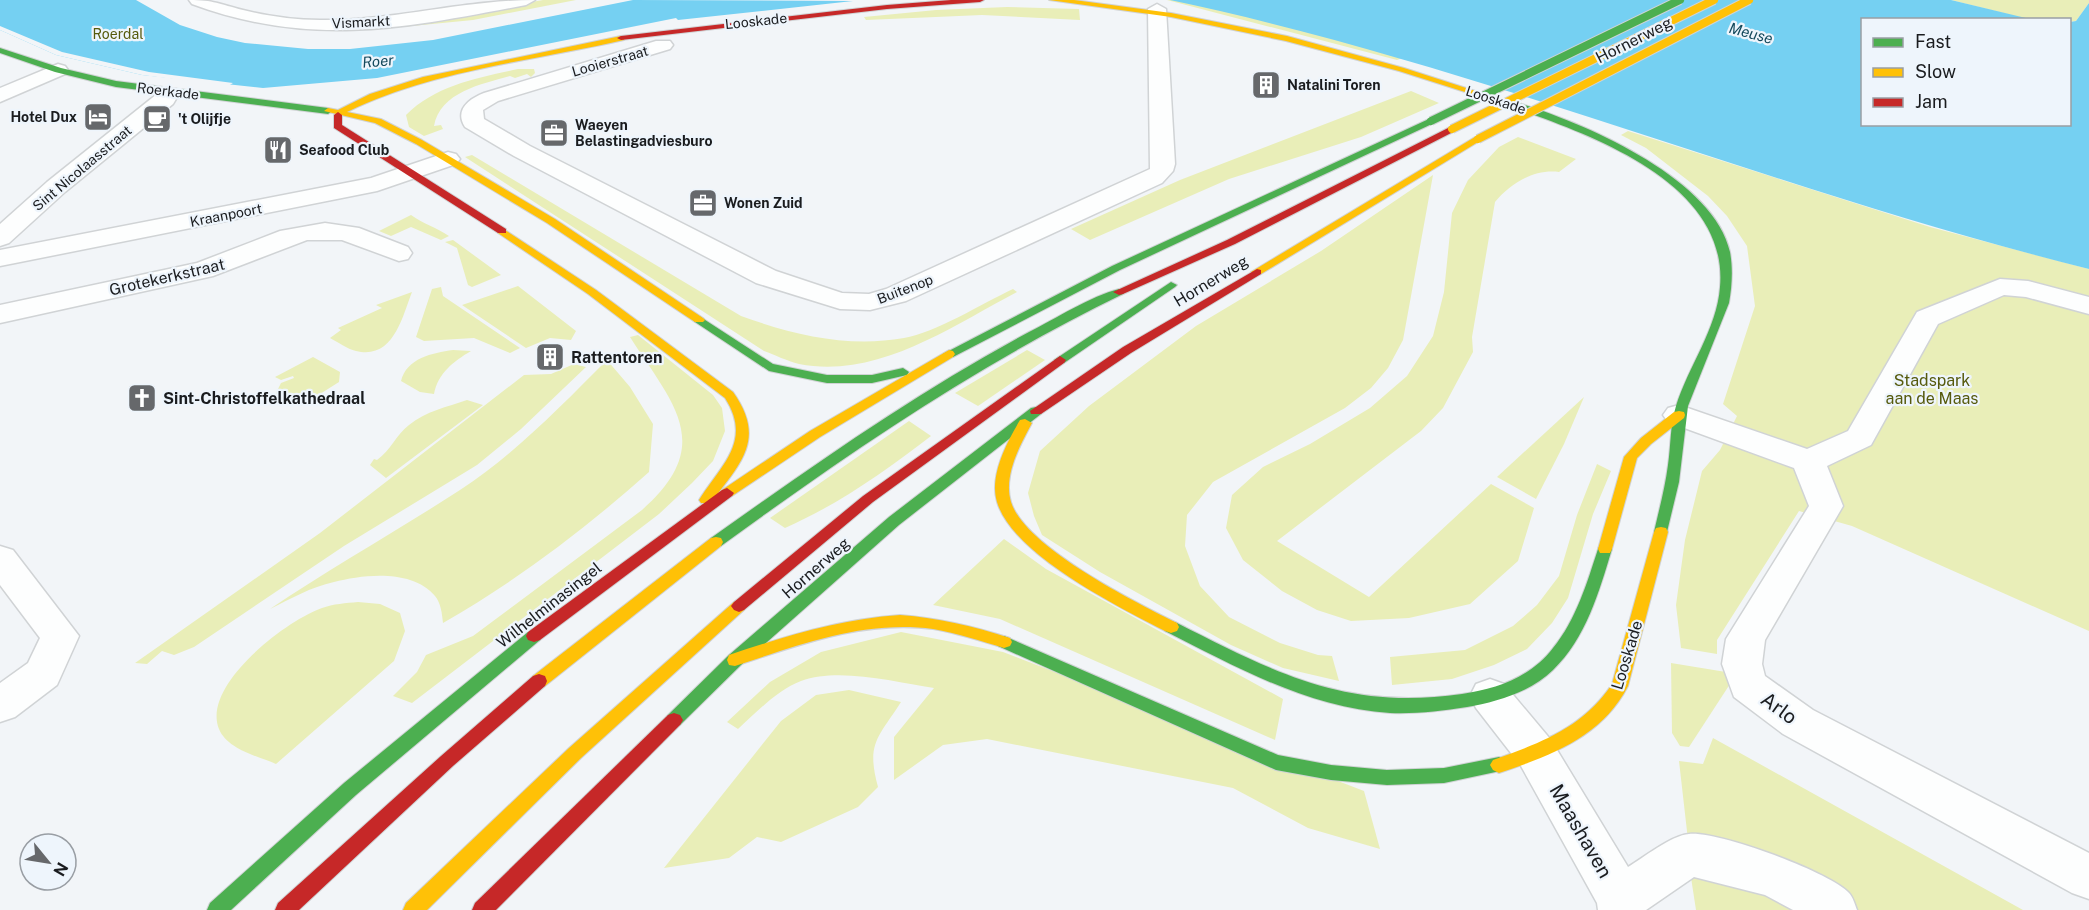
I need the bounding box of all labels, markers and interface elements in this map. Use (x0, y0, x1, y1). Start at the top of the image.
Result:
street label: Looskade (724, 10, 788, 32)
street label: Vismarkt (331, 12, 391, 32)
street label: Hornerweg (1592, 13, 1676, 67)
legend (1861, 18, 2071, 126)
water label: Meuse (1727, 19, 1775, 47)
park label: Roerdal (93, 26, 143, 42)
text: Fast (1915, 31, 1951, 52)
street label: Looierstraat (570, 42, 650, 80)
water label: Roer (362, 51, 395, 71)
text: Slow (1915, 61, 1956, 82)
building icon: Natalini Toren (1250, 69, 1282, 101)
place label: Natalini Toren (1287, 77, 1381, 93)
street label: Roerkade (136, 79, 200, 103)
street label: Looskade (1464, 83, 1528, 117)
text: Jam (1915, 91, 1948, 112)
hotel icon: Hotel Dux (82, 101, 114, 133)
cafe icon: 't Olijfje (141, 103, 173, 135)
place label: Hotel Dux (11, 109, 77, 125)
place label: 't Olijfje (178, 111, 231, 127)
office icon: Waeyen Belastingadviesburo (538, 117, 570, 149)
place label: Waeyen Belastingadviesburo (575, 117, 713, 149)
street label: Sint Nicolaasstraat (29, 122, 135, 214)
restaurant icon: Seafood Club (262, 134, 294, 166)
place label: Seafood Club (299, 142, 389, 158)
office icon: Wonen Zuid (687, 187, 719, 219)
place label: Wonen Zuid (724, 195, 803, 211)
street label: Kraanpoort (189, 200, 263, 230)
street label: Hornerweg (1170, 251, 1252, 311)
street label: Grotekerkstraat (107, 254, 227, 300)
street label: Buitenop (875, 271, 935, 307)
building icon: Rattentoren (534, 341, 566, 373)
place label: Rattentoren (571, 348, 663, 367)
park label: Stadspark aan de Maas (1886, 371, 1978, 408)
church icon: Sint-Christoffelkathedraal (126, 382, 158, 414)
place label: Sint-Christoffelkathedraal (163, 389, 365, 408)
street label: Hornerweg (778, 533, 854, 603)
street label: Wilhelminasingel (493, 558, 605, 652)
street label: Looskade (1607, 618, 1647, 692)
street label: Arlo (1756, 687, 1802, 729)
street label: Maashaven (1544, 780, 1618, 882)
north arrow (18, 832, 78, 892)
text: N (49, 859, 72, 879)

